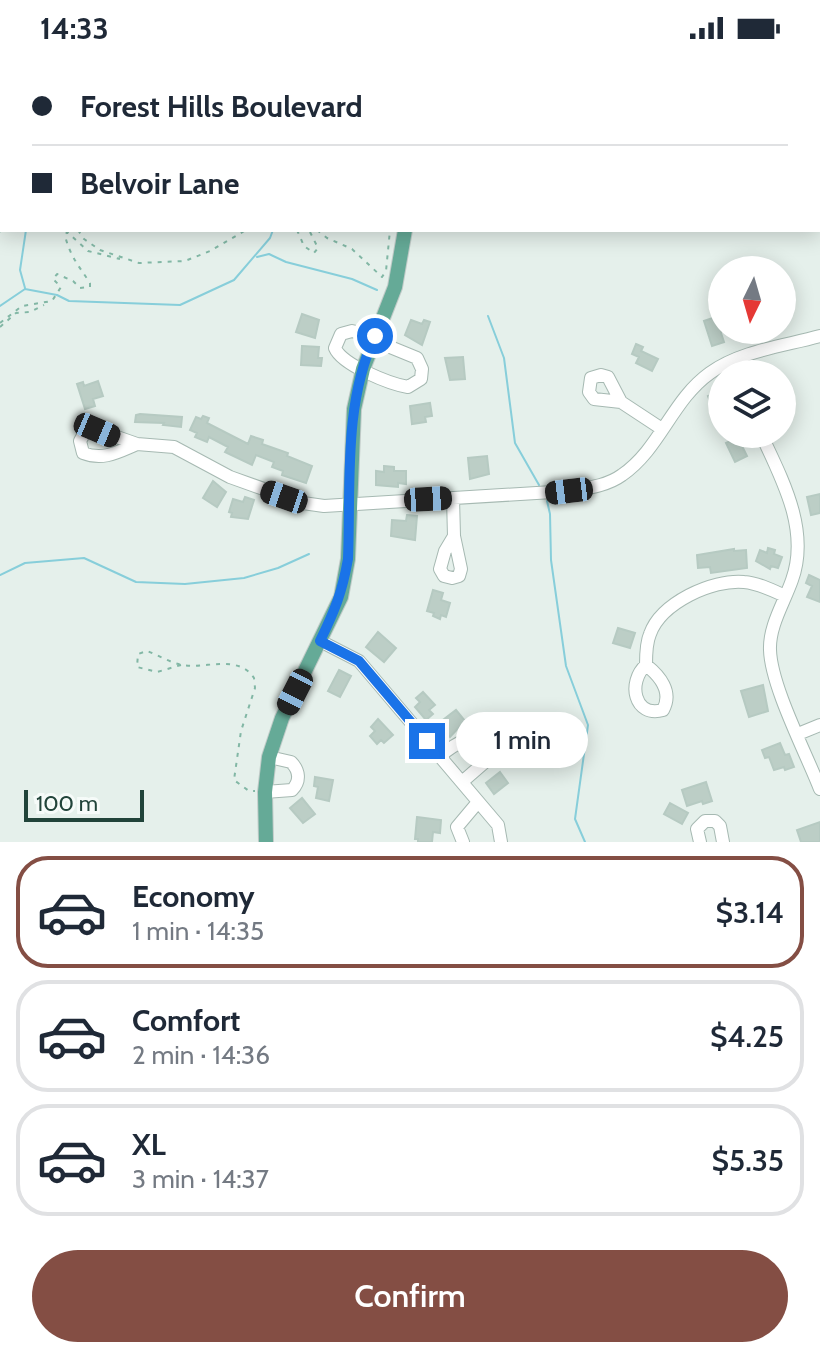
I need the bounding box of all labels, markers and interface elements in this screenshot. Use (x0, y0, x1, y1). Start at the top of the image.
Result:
text: 14:33 (40, 10, 109, 47)
text: Forest Hills Boulevard (80, 88, 363, 125)
text: Belvoir Lane (80, 165, 239, 202)
north arrow (708, 256, 796, 344)
map controls (708, 256, 796, 448)
route start (357, 318, 393, 354)
button: layers (708, 360, 796, 448)
car (70, 410, 124, 450)
car (544, 476, 594, 506)
car (257, 478, 311, 516)
car (403, 486, 453, 512)
car (273, 665, 317, 719)
callout: 1 min (455, 713, 587, 769)
route end (409, 723, 445, 759)
text: 1 min (493, 724, 551, 756)
scale bar (24, 786, 144, 822)
text: 100 m (36, 790, 98, 817)
icon: car (36, 876, 108, 948)
text: Economy (132, 878, 255, 915)
text: $3.14 (716, 894, 784, 931)
text: 1 min · 14:35 (132, 915, 264, 947)
icon: car (36, 1000, 108, 1072)
text: Comfort (132, 1002, 240, 1039)
text: $4.25 (710, 1018, 784, 1055)
text: 2 min · 14:36 (132, 1039, 270, 1071)
icon: car (36, 1124, 108, 1196)
text: XL (132, 1126, 166, 1163)
text: $5.35 (712, 1142, 784, 1179)
text: 3 min · 14:37 (132, 1163, 269, 1195)
button: Confirm (32, 1250, 788, 1342)

